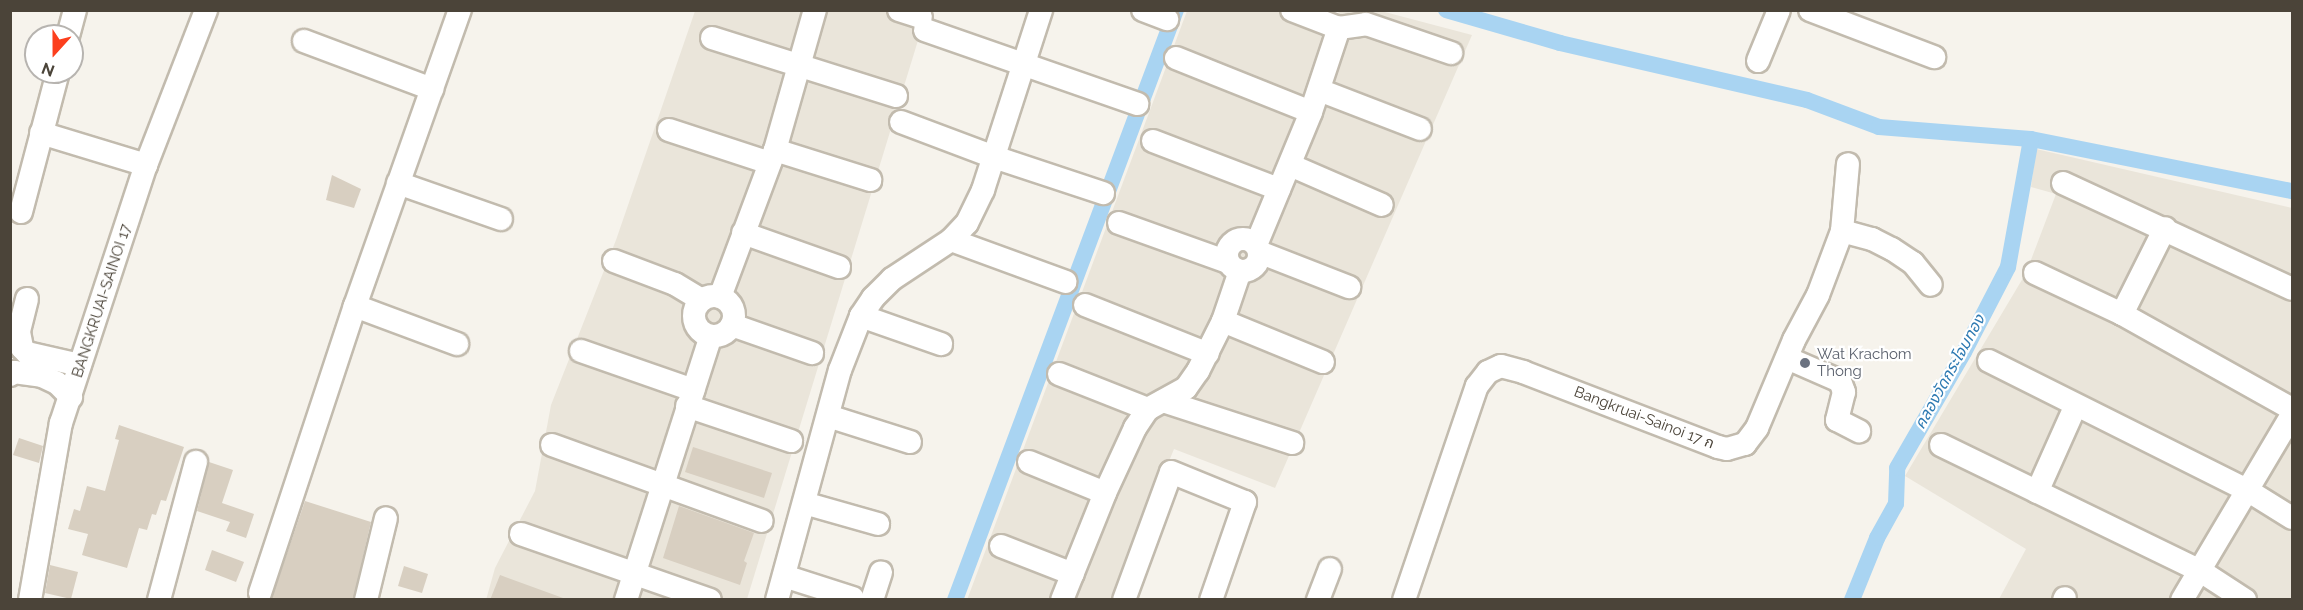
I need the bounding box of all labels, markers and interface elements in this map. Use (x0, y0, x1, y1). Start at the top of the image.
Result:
north arrow (24, 24, 84, 84)
text: N (39, 58, 57, 80)
street label: BANGKRUAI-SAINOI 17 (69, 222, 135, 380)
water label: คลองวัดกระโจมทอง (1911, 312, 1989, 432)
place label: Wat Krachom Thong (1817, 345, 1912, 380)
marker: Wat Krachom Thong (1798, 356, 1812, 370)
street label: Bangkruai-Sainoi 17 ก (1571, 383, 1717, 453)

